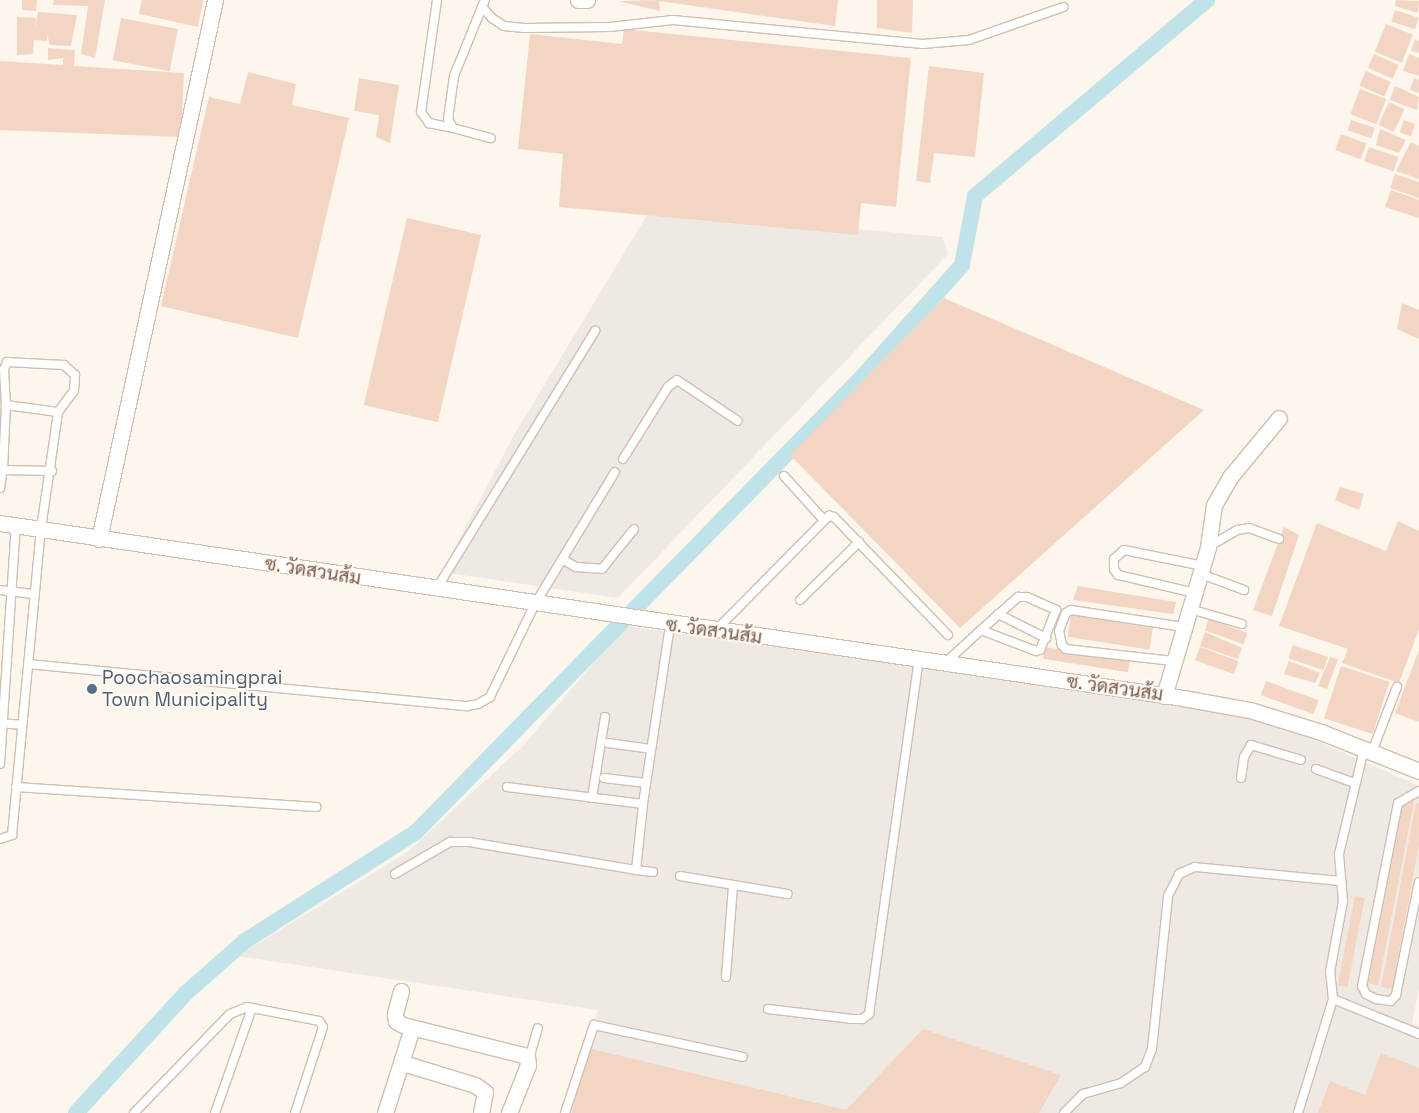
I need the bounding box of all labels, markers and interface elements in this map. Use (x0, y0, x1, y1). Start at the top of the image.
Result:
street label: ซ. วัดสวนส้ม (263, 552, 363, 590)
street label: ซ. วัดสวนส้ม (664, 613, 764, 649)
place label: Poochaosamingprai Town Municipality (102, 667, 282, 711)
street label: ซ. วัดสวนส้ม (1065, 670, 1165, 706)
marker: Poochaosamingprai Town Municipality (86, 683, 98, 695)

